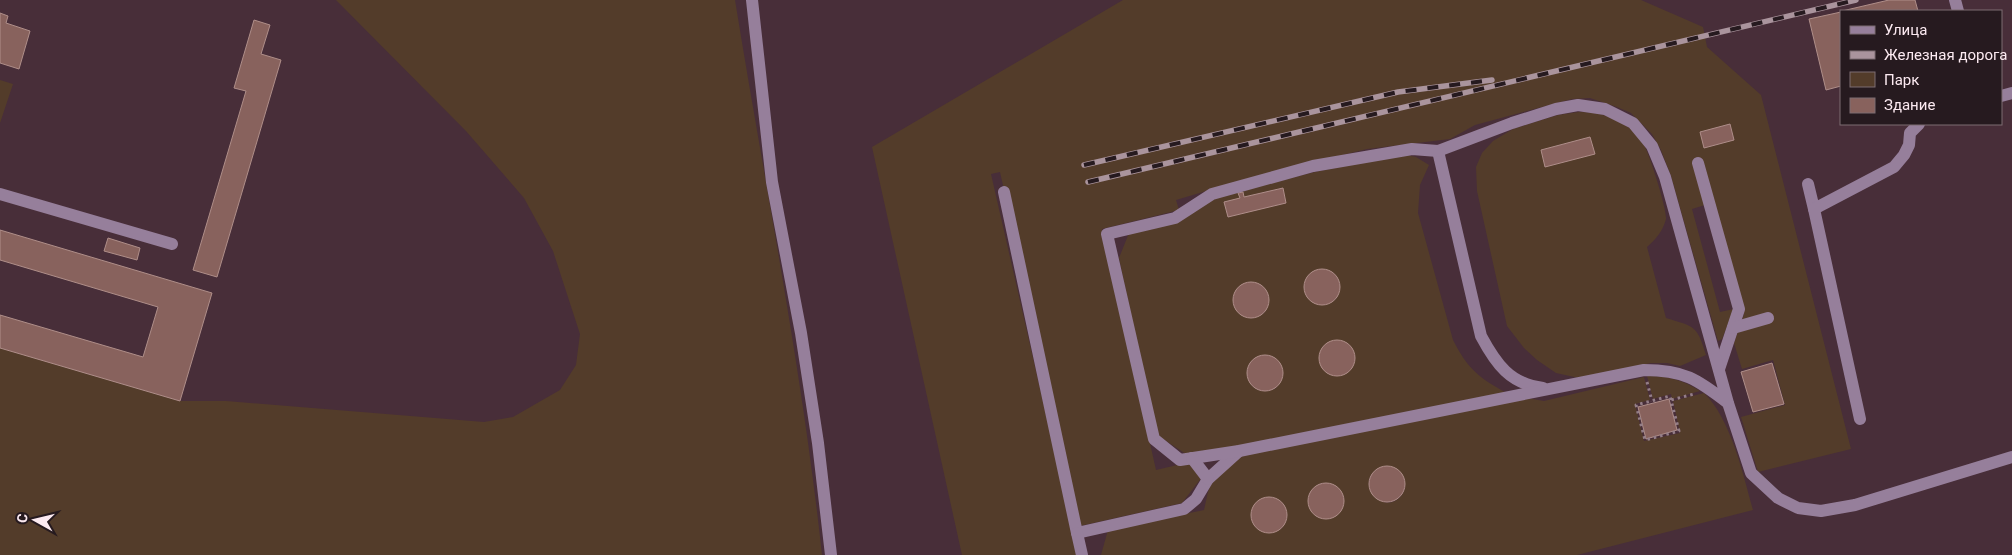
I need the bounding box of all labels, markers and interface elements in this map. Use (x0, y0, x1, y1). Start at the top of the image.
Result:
legend (1840, 10, 2002, 125)
text: Улица (1884, 21, 1927, 39)
text: Железная дорога (1884, 46, 2007, 64)
text: Парк (1884, 71, 1919, 89)
text: Здание (1884, 96, 1935, 114)
north arrow (10, 495, 60, 545)
text: С (14, 513, 31, 524)

